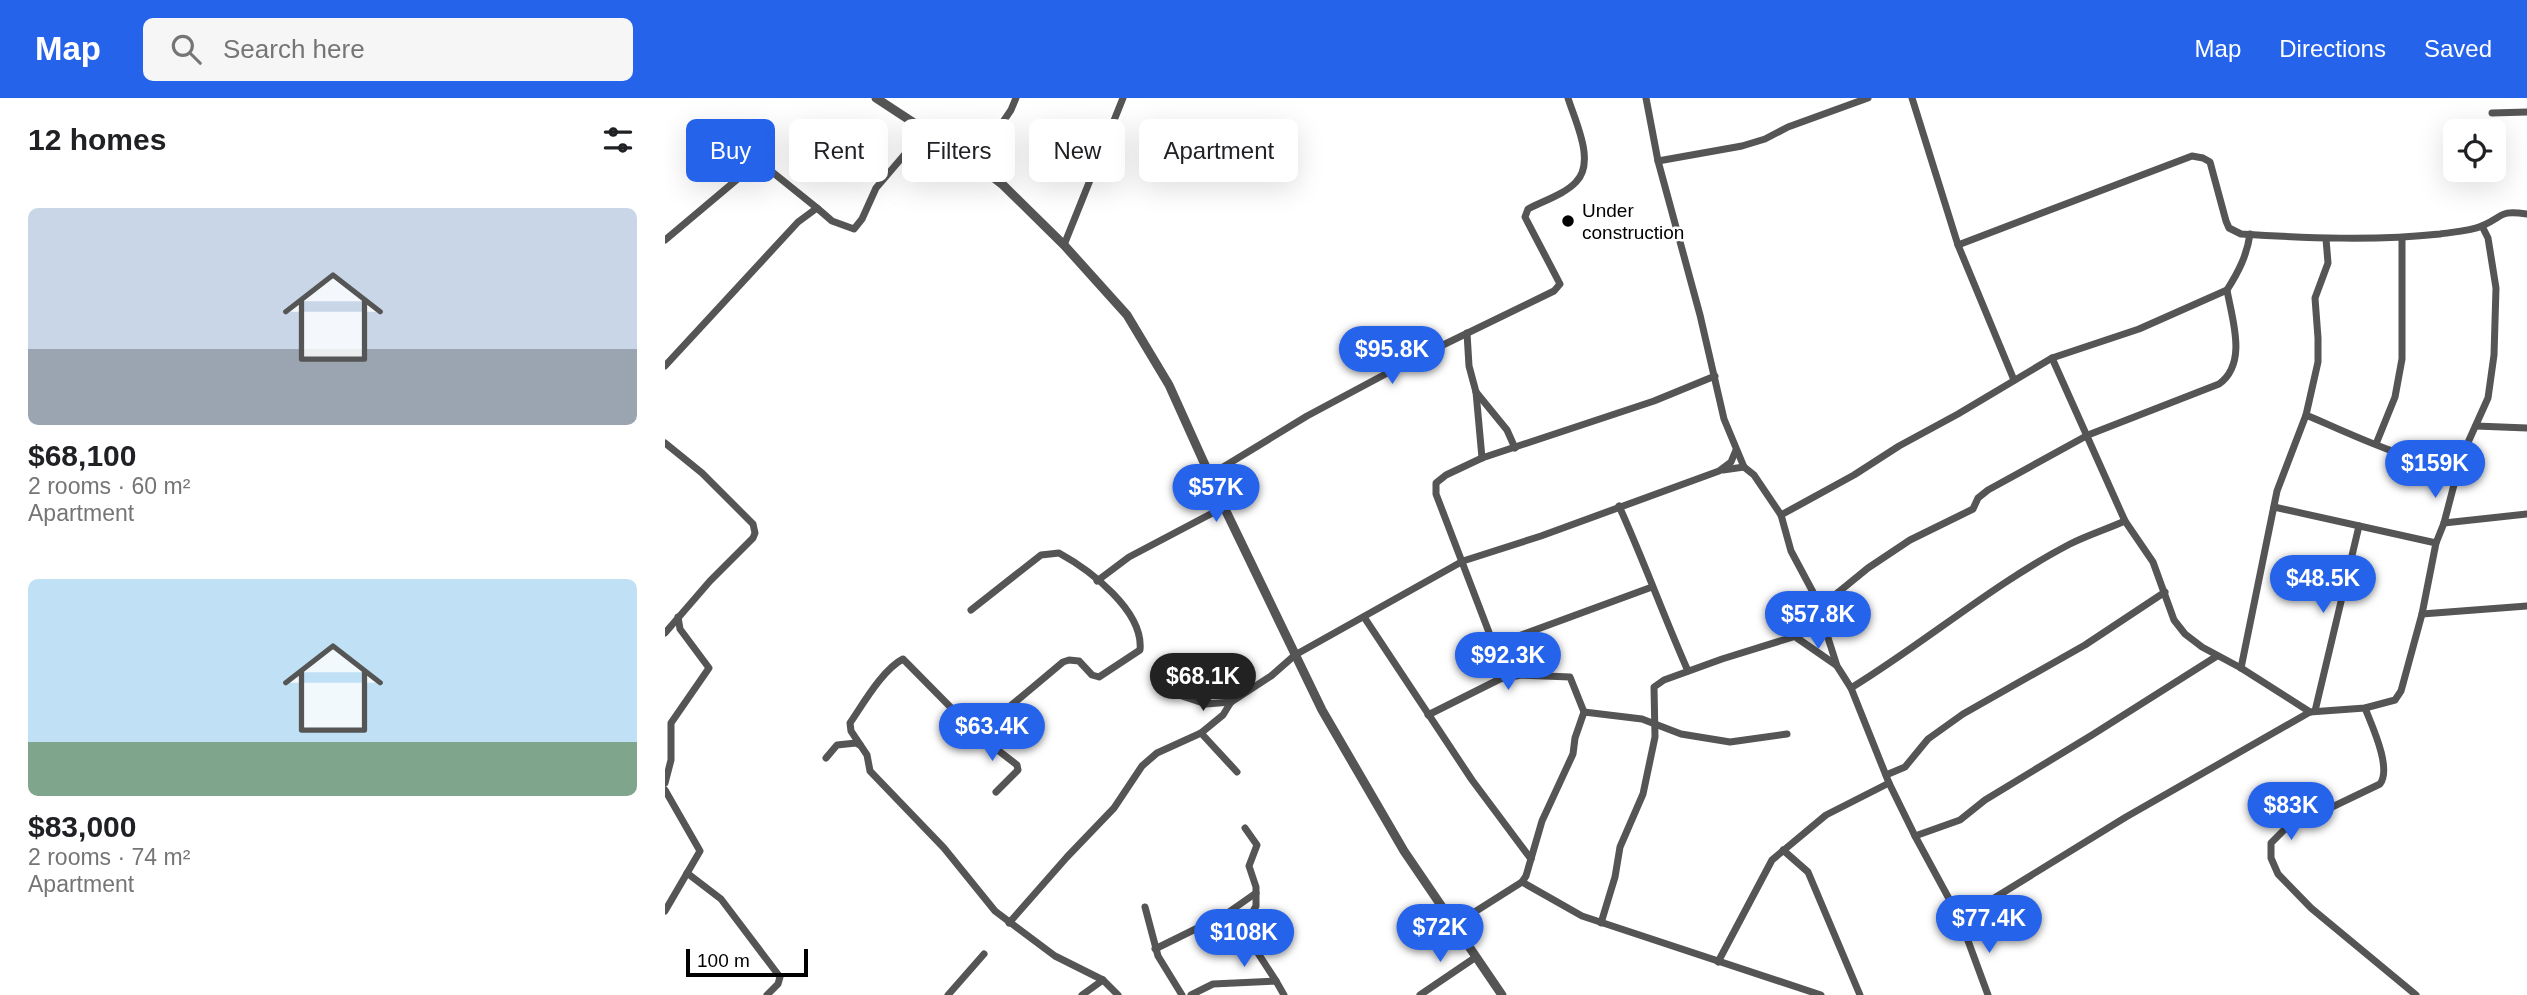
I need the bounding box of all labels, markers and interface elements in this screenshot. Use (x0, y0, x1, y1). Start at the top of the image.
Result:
search box (143, 18, 633, 81)
text: Map (35, 30, 101, 67)
icon: search (167, 30, 205, 68)
text: Search here (223, 34, 365, 64)
text: Map (2195, 35, 2241, 62)
text: Directions (2279, 35, 2386, 62)
text: Saved (2424, 35, 2492, 62)
chip: Buy (686, 119, 775, 182)
chip: Rent (789, 119, 888, 182)
chip: Filters (902, 119, 1015, 182)
chip: New (1029, 119, 1125, 182)
chip: Apartment (1139, 119, 1298, 182)
map controls (2443, 119, 2506, 182)
button: locate (2443, 119, 2506, 182)
icon: filters (599, 121, 637, 159)
text: 12 homes (28, 123, 166, 156)
place label: Under construction (1582, 200, 1684, 243)
marker: Under construction (1560, 213, 1576, 229)
icon: home (270, 254, 396, 380)
pin: $95.8K (1335, 327, 1449, 386)
text: $95.8K (1355, 336, 1429, 362)
text: $68,100 (28, 439, 136, 472)
pin: $159K (2386, 440, 2484, 500)
text: $159K (2401, 450, 2469, 476)
pin: $57K (1175, 464, 1257, 524)
text: 2 rooms · 60 m² (28, 473, 190, 499)
text: $57K (1189, 474, 1243, 500)
text: Apartment (28, 500, 134, 526)
pin: $48.5K (2266, 556, 2380, 615)
text: $48.5K (2286, 565, 2360, 591)
pin: $57.8K (1761, 592, 1875, 651)
text: $57.8K (1781, 601, 1855, 627)
icon: home (270, 625, 396, 751)
pin: $92.3K (1451, 632, 1565, 692)
text: $92.3K (1471, 642, 1545, 668)
pin: $68.1K (1146, 654, 1260, 713)
text: $68.1K (1166, 663, 1240, 689)
pin: $63.4K (935, 704, 1049, 763)
text: $63.4K (955, 713, 1029, 739)
pin: $83K (2250, 782, 2332, 842)
text: $83K (2264, 792, 2318, 818)
text: $83,000 (28, 810, 136, 843)
text: 2 rooms · 74 m² (28, 844, 190, 870)
text: Apartment (28, 871, 134, 897)
pin: $77.4K (1932, 896, 2046, 955)
pin: $72K (1399, 904, 1481, 964)
text: $77.4K (1952, 905, 2026, 931)
pin: $108K (1195, 910, 1293, 969)
text: $72K (1413, 914, 1467, 940)
text: $108K (1210, 919, 1278, 945)
scale bar (686, 946, 809, 978)
text: 100 m (697, 950, 750, 971)

